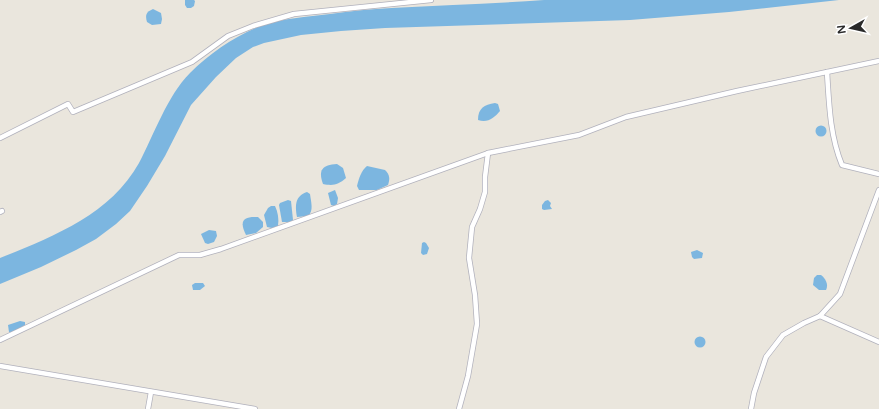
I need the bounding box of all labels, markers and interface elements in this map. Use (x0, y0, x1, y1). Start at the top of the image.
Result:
north arrow (831, 8, 871, 48)
text: N (835, 24, 849, 35)

